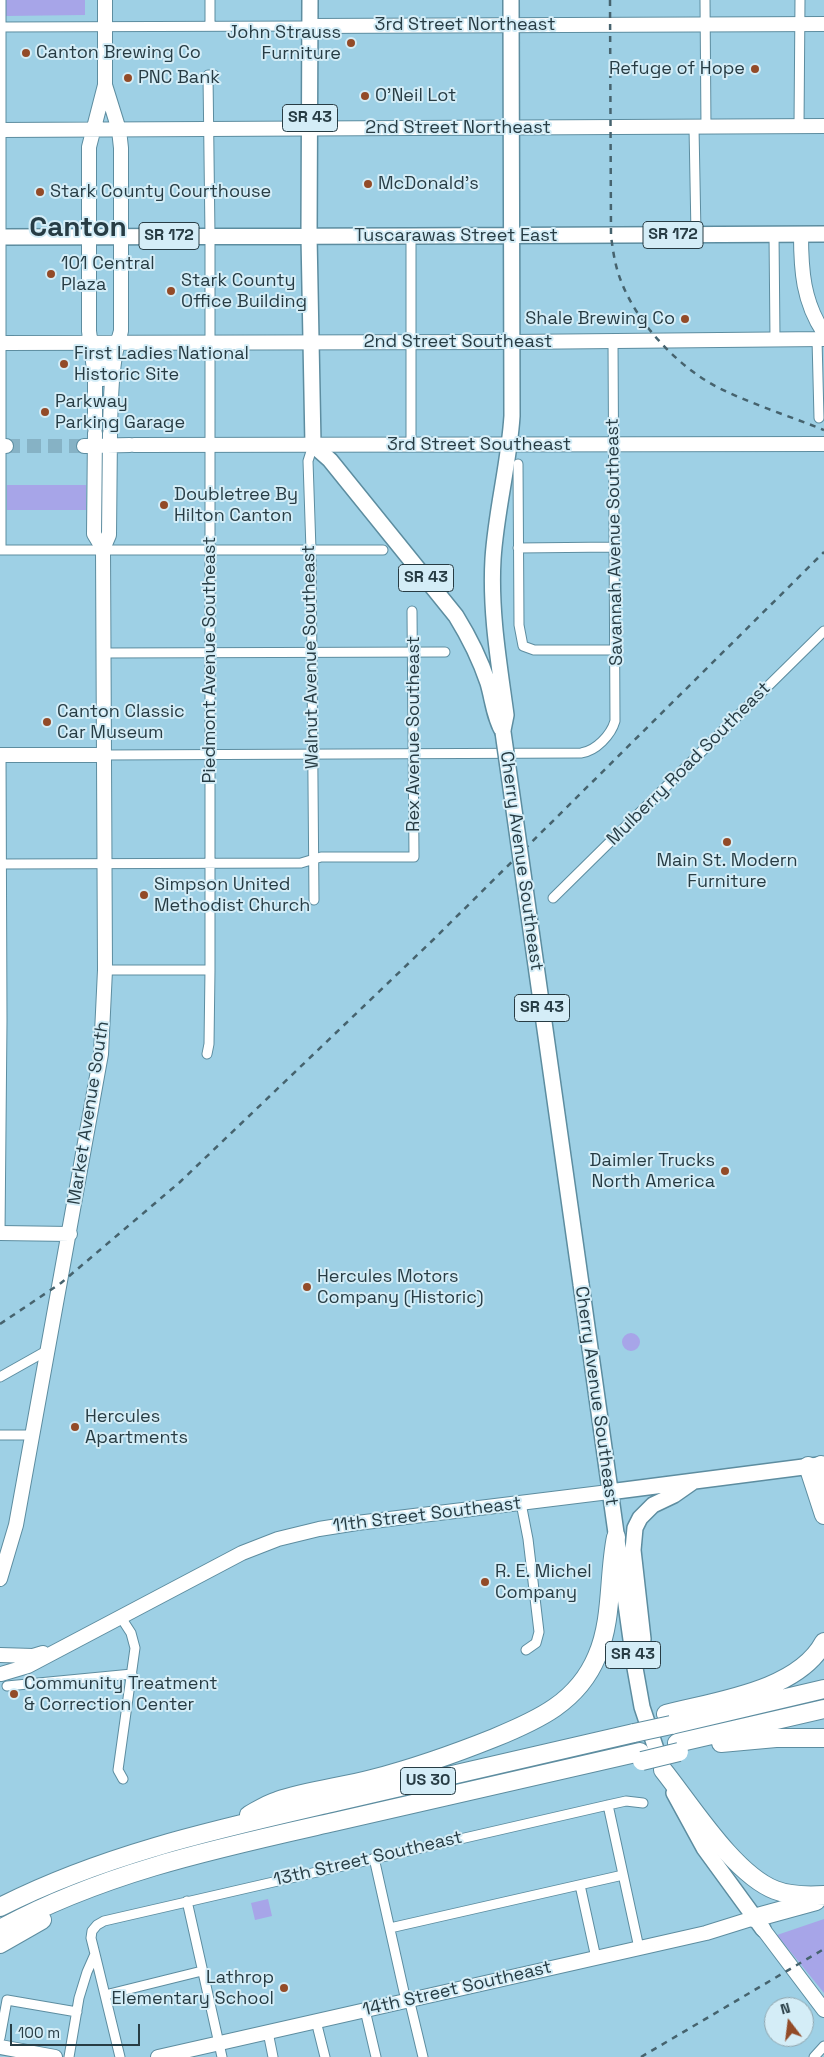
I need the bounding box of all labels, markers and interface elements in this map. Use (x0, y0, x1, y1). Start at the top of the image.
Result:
street label: 3rd Street Northeast (375, 14, 555, 36)
place label: John Strauss Furniture (227, 22, 341, 64)
marker: John Strauss Furniture (345, 37, 357, 49)
place label: Canton Brewing Co (36, 42, 201, 64)
marker: Canton Brewing Co (20, 47, 32, 59)
place label: Refuge of Hope (609, 58, 745, 80)
marker: Refuge of Hope (749, 63, 761, 75)
place label: PNC Bank (138, 67, 220, 89)
marker: PNC Bank (122, 72, 134, 84)
place label: O'Neil Lot (375, 85, 456, 107)
marker: O'Neil Lot (359, 90, 371, 102)
road number: SR 43 (282, 105, 338, 132)
street label: 2nd Street Northeast (365, 117, 551, 139)
place label: McDonald's (378, 173, 479, 195)
marker: McDonald's (362, 178, 374, 190)
place label: Stark County Courthouse (50, 181, 271, 203)
marker: Stark County Courthouse (34, 186, 46, 198)
district label: Canton (29, 211, 127, 245)
road number: SR 172 (139, 222, 199, 250)
road number: SR 172 (643, 222, 703, 248)
street label: Tuscarawas Street East (354, 225, 558, 247)
place label: 101 Central Plaza (61, 253, 155, 296)
marker: 101 Central Plaza (45, 268, 57, 280)
place label: Stark County Office Building (181, 270, 307, 312)
marker: Stark County Office Building (165, 285, 177, 297)
place label: Shale Brewing Co (525, 308, 675, 330)
marker: Shale Brewing Co (679, 313, 691, 325)
street label: 2nd Street Southeast (364, 331, 552, 353)
place label: First Ladies National Historic Site (74, 343, 249, 386)
marker: First Ladies National Historic Site (58, 358, 70, 370)
place label: Parkway Parking Garage (55, 391, 185, 434)
marker: Parkway Parking Garage (39, 406, 51, 418)
street label: Savannah Avenue Southeast (602, 418, 628, 666)
street label: 3rd Street Southeast (387, 434, 571, 456)
place label: Doubletree By Hilton Canton (174, 484, 298, 526)
marker: Doubletree By Hilton Canton (158, 499, 170, 511)
street label: Piedmont Avenue Southeast (199, 537, 221, 783)
street label: Walnut Avenue Southeast (298, 545, 324, 769)
road number: SR 43 (398, 564, 454, 592)
street label: Rex Avenue Southeast (403, 636, 425, 832)
street label: Mulberry Road Southeast (603, 678, 775, 850)
place label: Canton Classic Car Museum (57, 701, 185, 744)
marker: Canton Classic Car Museum (41, 716, 53, 728)
street label: Cherry Avenue Southeast (495, 750, 547, 972)
marker: Main St. Modern Furniture (721, 836, 733, 848)
place label: Main St. Modern Furniture (656, 850, 798, 892)
place label: Simpson United Methodist Church (154, 874, 310, 916)
marker: Simpson United Methodist Church (138, 889, 150, 901)
road number: SR 43 (514, 994, 570, 1021)
street label: Market Avenue South (64, 1020, 114, 1206)
place label: Daimler Trucks North America (590, 1150, 715, 1192)
marker: Daimler Trucks North America (719, 1165, 731, 1177)
place label: Hercules Motors Company (Historic) (317, 1266, 484, 1308)
marker: Hercules Motors Company (Historic) (301, 1281, 313, 1293)
street label: Cherry Avenue Southeast (570, 1285, 622, 1507)
place label: Hercules Apartments (85, 1406, 188, 1448)
marker: Hercules Apartments (69, 1421, 81, 1433)
street label: 11th Street Southeast (332, 1493, 522, 1537)
place label: R. E. Michel Company (495, 1561, 592, 1604)
marker: R. E. Michel Company (479, 1576, 491, 1588)
road number: SR 43 (606, 1642, 660, 1668)
place label: Community Treatment & Correction Center (24, 1673, 217, 1716)
marker: Community Treatment & Correction Center (8, 1688, 20, 1700)
road number: US 30 (400, 1768, 456, 1794)
street label: 13th Street Southeast (272, 1827, 464, 1891)
street label: 14th Street Southeast (360, 1957, 554, 2021)
place label: Lathrop Elementary School (111, 1967, 274, 2010)
marker: Lathrop Elementary School (278, 1982, 290, 1994)
north arrow (764, 1997, 814, 2047)
text: N (779, 1999, 792, 2018)
scale bar (12, 2014, 142, 2046)
text: 100 m (18, 2023, 60, 2042)

